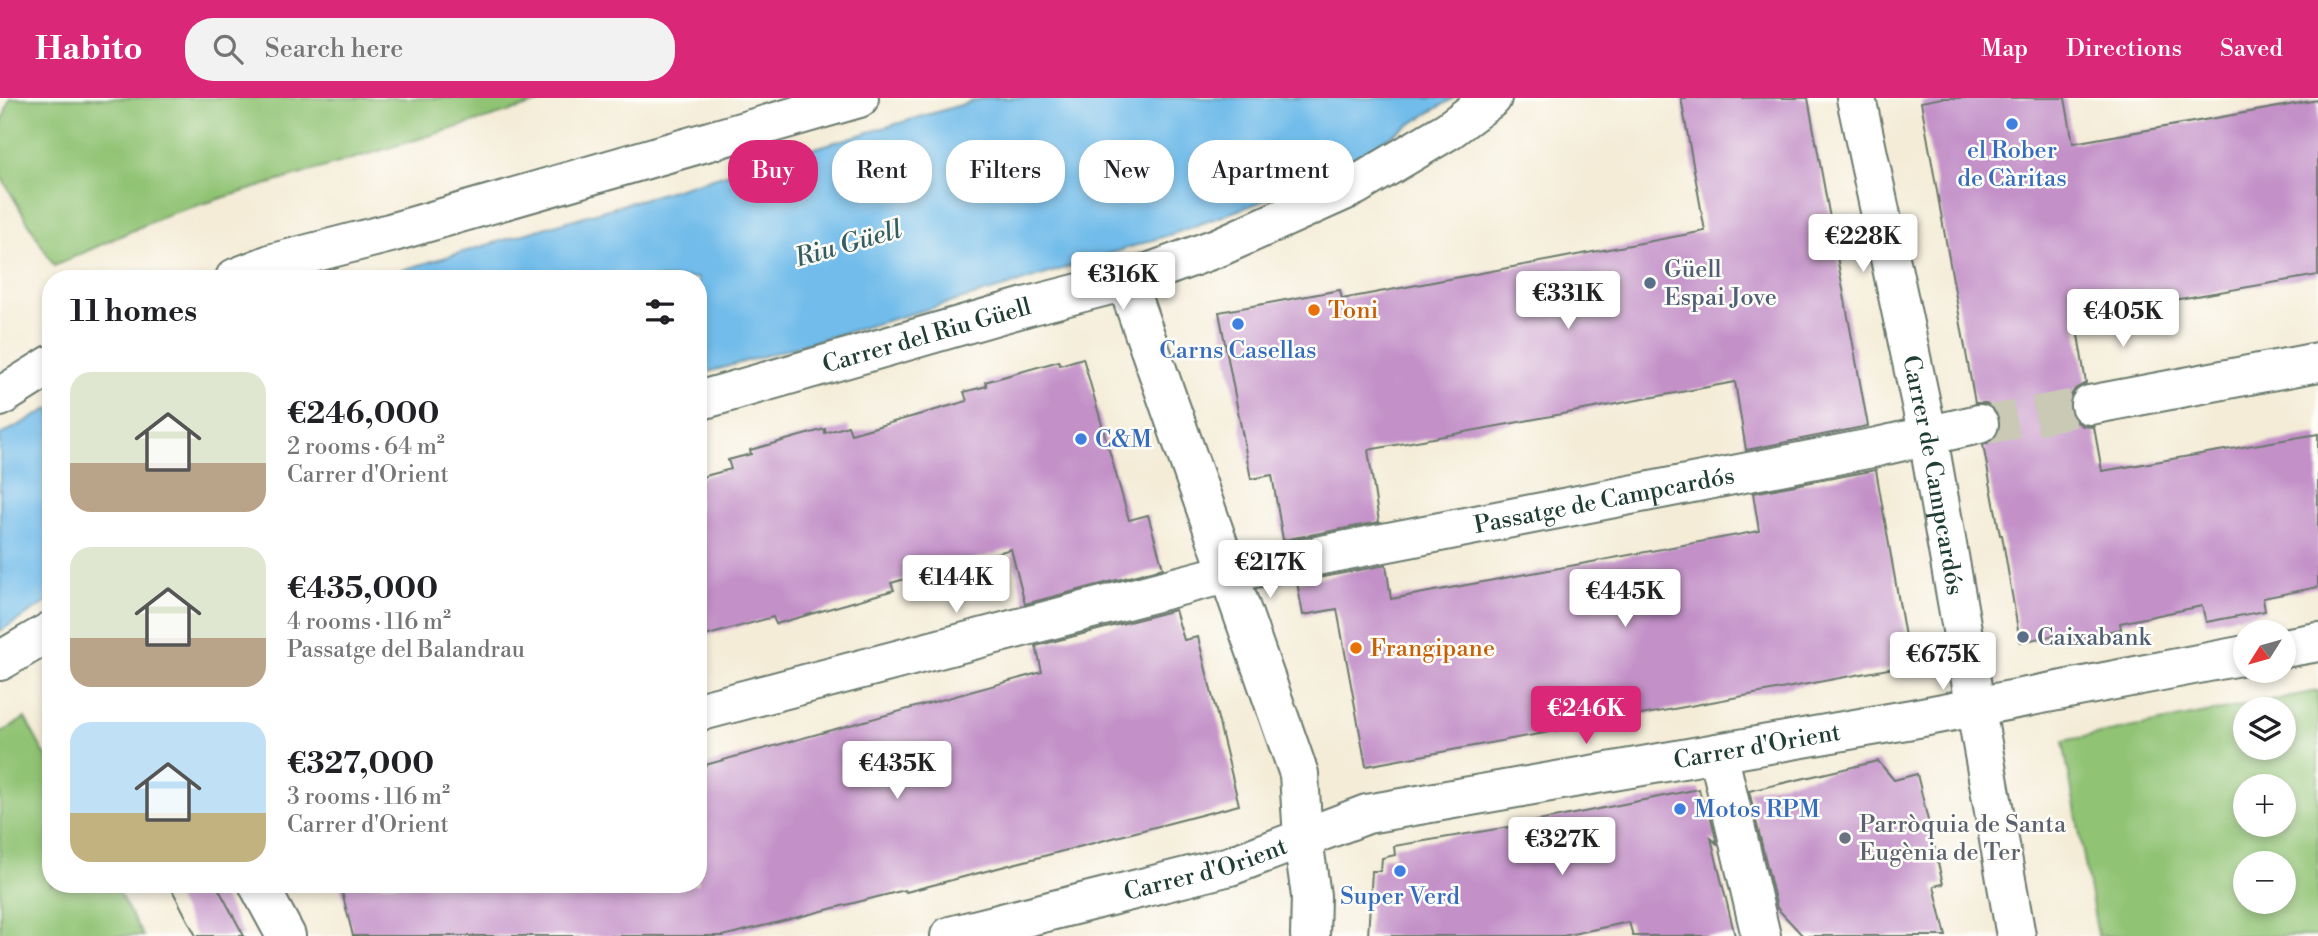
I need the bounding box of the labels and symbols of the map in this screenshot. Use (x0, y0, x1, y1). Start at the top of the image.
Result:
marker: el Rober de Càritas (2004, 116, 2020, 132)
place label: el Rober de Càritas (1957, 136, 2067, 194)
water label: Riu Güell (790, 213, 906, 275)
pin: €228K (1814, 214, 1912, 274)
pin: €316K (1074, 252, 1172, 312)
place label: Güell Espai Jove (1664, 255, 1777, 313)
pin: €331K (1519, 272, 1617, 331)
marker: Güell Espai Jove (1642, 275, 1658, 291)
pin: €405K (2074, 289, 2172, 349)
street label: Carrer del Riu Güell (819, 292, 1035, 380)
place label: Toni (1328, 296, 1379, 326)
marker: Toni (1306, 302, 1322, 318)
marker: Carns Casellas (1230, 316, 1246, 332)
place label: Carns Casellas (1159, 336, 1317, 366)
street label: Carrer de Campcardós (1895, 353, 1970, 598)
place label: C&M (1095, 425, 1152, 455)
marker: C&M (1073, 431, 1089, 447)
street label: Passatge de Campcardós (1472, 461, 1737, 541)
pin: €217K (1221, 540, 1319, 600)
pin: €144K (907, 556, 1005, 615)
pin: €445K (1576, 570, 1674, 629)
north arrow (2233, 620, 2296, 682)
place label: Caixabank (2037, 623, 2152, 653)
marker: Caixabank (2015, 629, 2031, 645)
pin: €675K (1894, 632, 1992, 692)
place label: Frangipane (1370, 634, 1495, 664)
marker: Frangipane (1348, 640, 1364, 656)
pin: €246K (1537, 686, 1635, 746)
street label: Carrer d'Orient (1671, 718, 1843, 776)
pin: €435K (848, 742, 946, 801)
place label: Motos RPM (1694, 795, 1820, 825)
marker: Motos RPM (1672, 801, 1688, 817)
place label: Parròquia de Santa Eugènia de Ter (1859, 810, 2067, 868)
pin: €327K (1513, 818, 1611, 877)
marker: Parròquia de Santa Eugènia de Ter (1837, 830, 1853, 846)
street label: Carrer d'Orient (1121, 832, 1292, 908)
marker: Super Verd (1392, 863, 1408, 879)
place label: Super Verd (1340, 882, 1460, 912)

